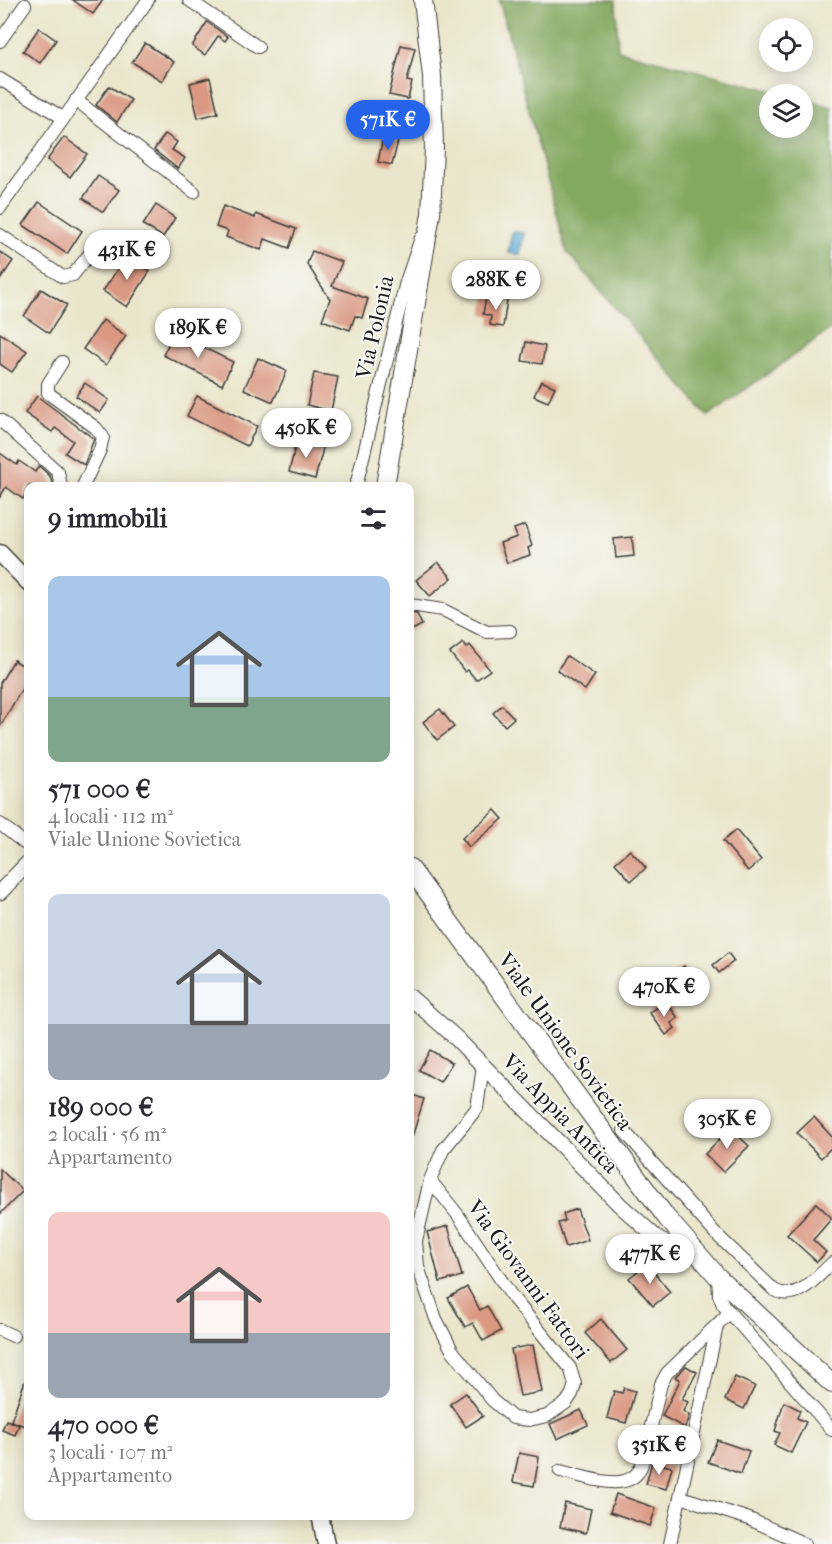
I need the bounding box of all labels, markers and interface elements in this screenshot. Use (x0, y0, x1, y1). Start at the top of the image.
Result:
map controls (759, 18, 813, 138)
button: locate (759, 18, 813, 72)
button: layers (759, 84, 813, 138)
pin: 571K € (339, 100, 437, 151)
text: 571K € (360, 108, 416, 131)
pin: 431K € (78, 230, 176, 281)
text: 431K € (98, 238, 156, 261)
pin: 288K € (447, 260, 545, 311)
text: 288K € (465, 268, 527, 291)
street label: Via Polonia (350, 272, 400, 383)
pin: 189K € (149, 308, 247, 359)
text: 189K € (169, 316, 227, 339)
pin: 450K € (257, 408, 355, 459)
text: 450K € (275, 416, 337, 439)
icon: filters (357, 502, 390, 535)
text: 9 immobili (48, 503, 167, 534)
icon: home (165, 615, 273, 723)
text: 571 000 € (48, 774, 151, 805)
text: 4 locali · 112 m² (48, 805, 173, 828)
text: Viale Unione Sovietica (48, 828, 241, 851)
icon: home (165, 933, 273, 1041)
street label: Viale Unione Sovietica (492, 947, 639, 1136)
pin: 470K € (615, 967, 713, 1018)
text: 470K € (633, 975, 695, 998)
street label: Via Appia Antica (496, 1048, 624, 1179)
text: 189 000 € (48, 1092, 154, 1123)
pin: 305K € (678, 1099, 776, 1150)
text: 305K € (698, 1107, 756, 1130)
text: 2 locali · 56 m² (48, 1123, 166, 1146)
text: Appartamento (48, 1146, 172, 1169)
street label: Via Giovanni Fattori (461, 1194, 595, 1365)
pin: 477K € (601, 1234, 699, 1285)
text: 477K € (619, 1242, 681, 1265)
icon: home (165, 1251, 273, 1359)
text: 470 000 € (48, 1410, 159, 1441)
pin: 351K € (610, 1425, 708, 1476)
text: 351K € (632, 1433, 686, 1456)
text: 3 locali · 107 m² (48, 1441, 172, 1464)
text: Appartamento (48, 1464, 172, 1487)

